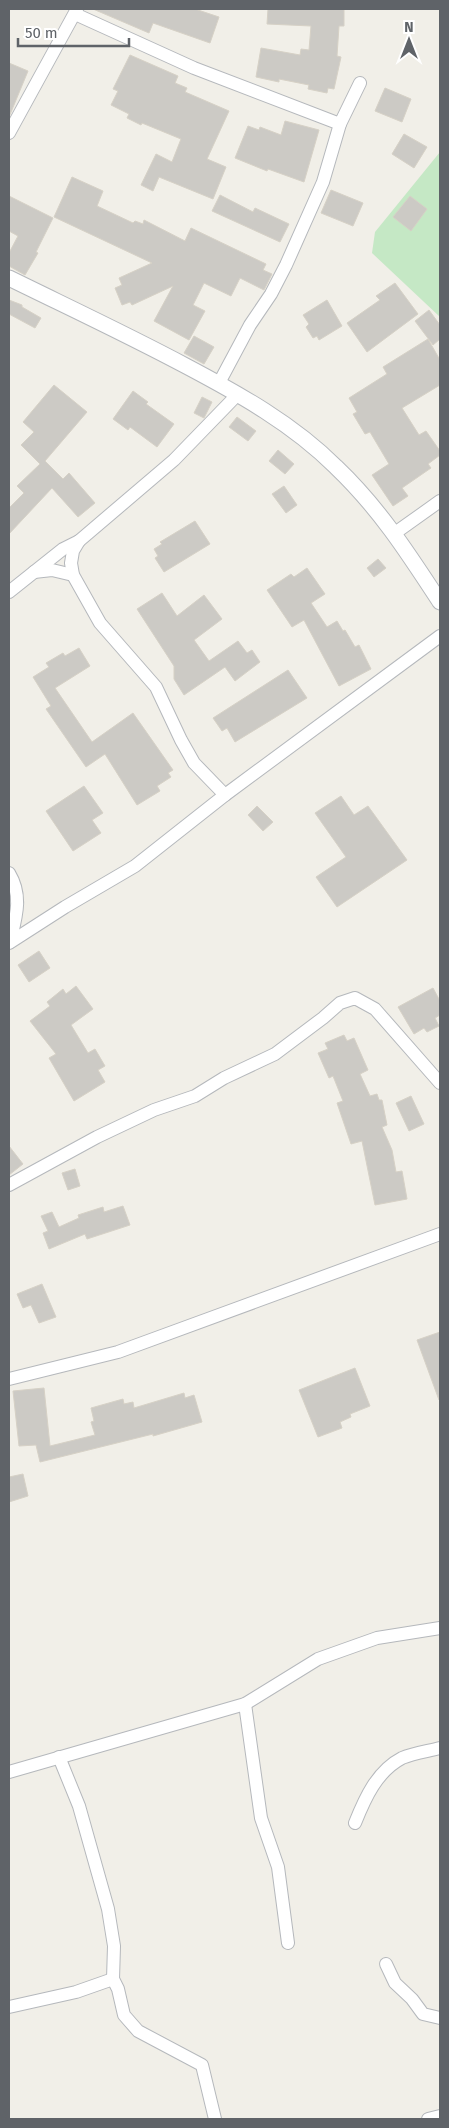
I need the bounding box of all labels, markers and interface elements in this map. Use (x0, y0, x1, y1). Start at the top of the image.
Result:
scale bar (18, 15, 129, 47)
north arrow (384, 15, 434, 65)
text: N (404, 19, 414, 36)
text: 50 m (25, 24, 58, 42)

